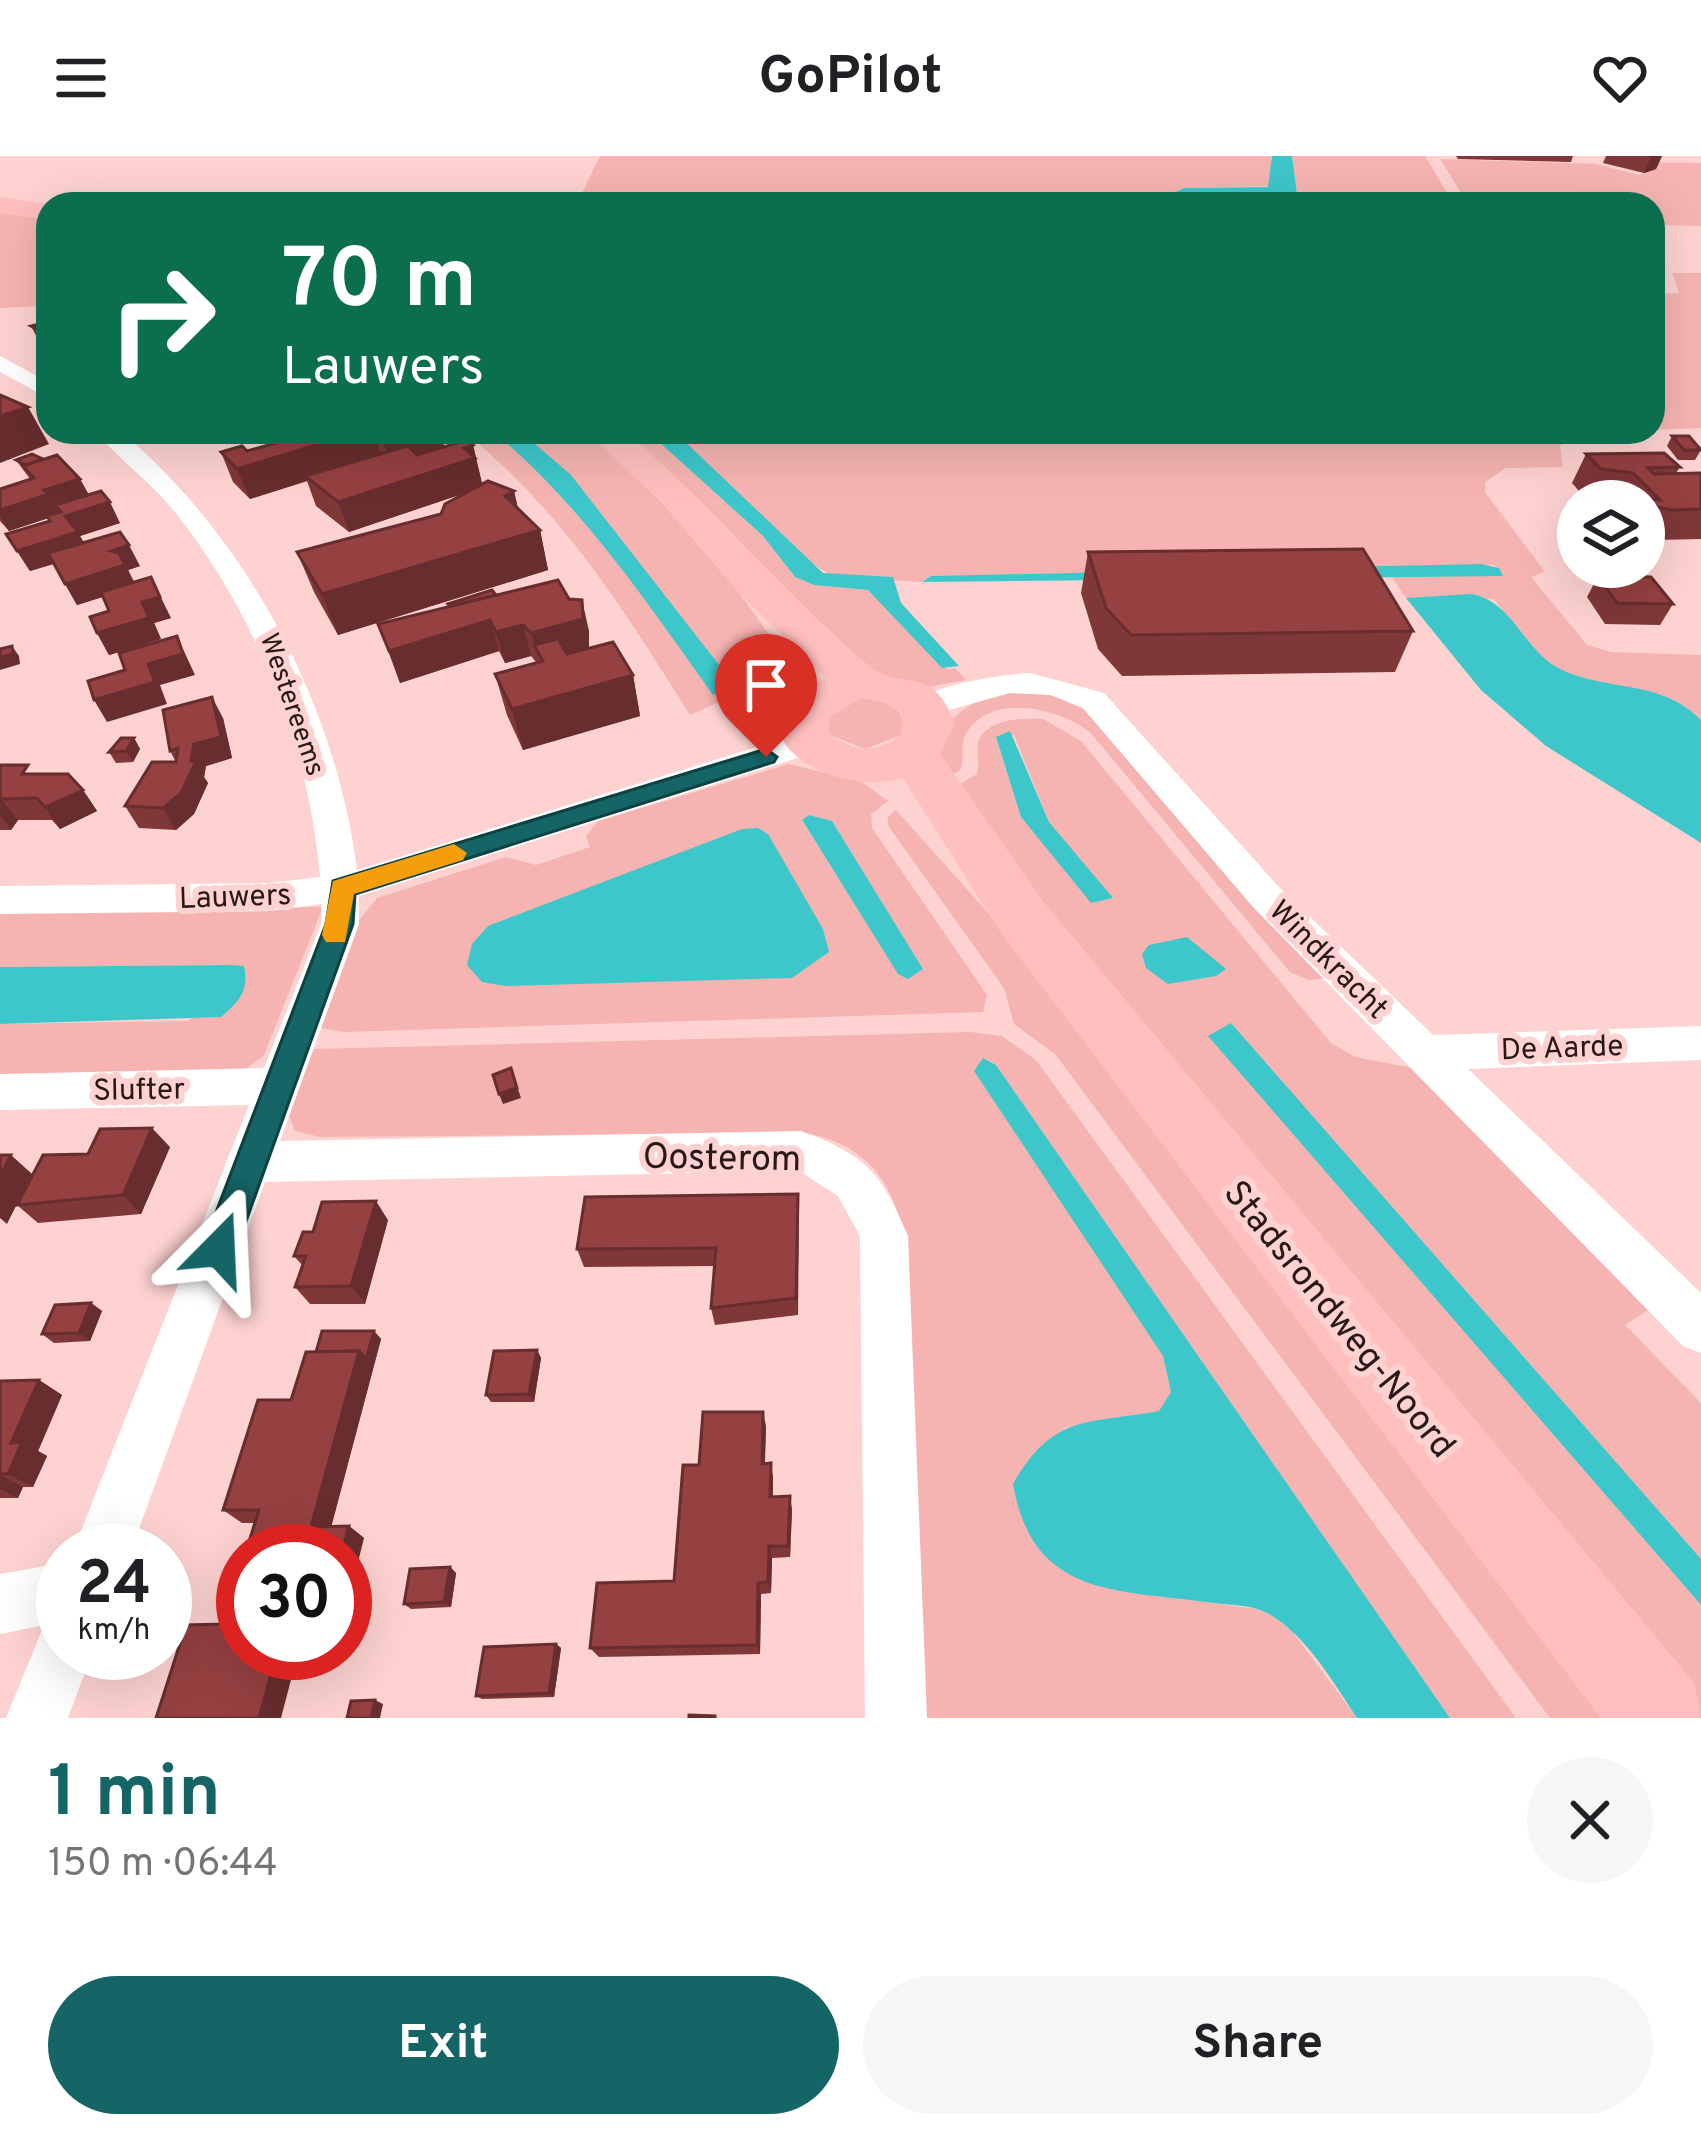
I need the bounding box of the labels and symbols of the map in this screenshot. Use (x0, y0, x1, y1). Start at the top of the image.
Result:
street label: Westereems (251, 629, 331, 780)
pin (715, 634, 817, 757)
street label: Lauwers (178, 878, 292, 919)
street label: Windkracht (1260, 894, 1394, 1028)
street label: De Aarde (1500, 1029, 1624, 1070)
street label: Slufter (93, 1072, 186, 1111)
street label: Oosterom (642, 1136, 802, 1184)
street label: Stadsrondweg-Noord (1212, 1172, 1464, 1469)
position arrow (156, 1186, 282, 1312)
speed limit sign: 30 (216, 1524, 372, 1680)

